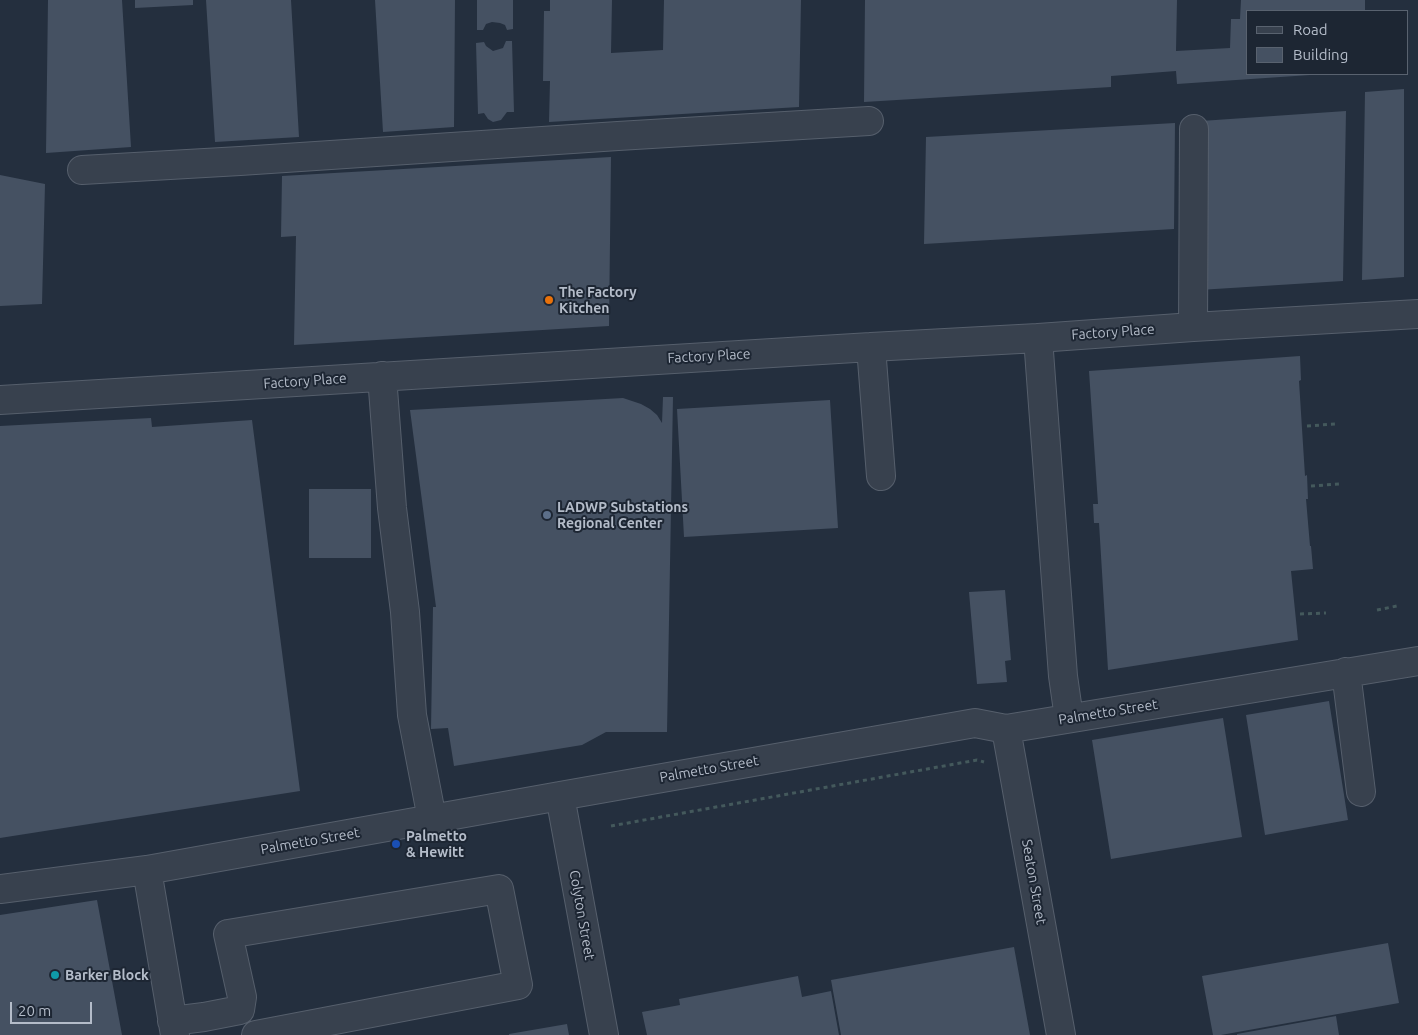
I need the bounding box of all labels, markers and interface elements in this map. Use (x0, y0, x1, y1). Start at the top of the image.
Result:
legend (1246, 10, 1408, 75)
text: Road (1293, 21, 1328, 38)
text: Building (1293, 46, 1348, 63)
place label: The Factory Kitchen (559, 284, 637, 316)
marker: The Factory Kitchen (543, 294, 555, 306)
street label: Factory Place (1071, 321, 1155, 343)
street label: Factory Place (667, 345, 751, 367)
street label: Factory Place (263, 370, 347, 392)
place label: LADWP Substations Regional Center (557, 499, 688, 532)
marker: LADWP Substations Regional Center (541, 509, 553, 521)
street label: Palmetto Street (1057, 696, 1159, 728)
street label: Palmetto Street (658, 752, 760, 786)
street label: Palmetto Street (259, 824, 361, 858)
place label: Palmetto & Hewitt (406, 828, 467, 860)
marker: Palmetto & Hewitt (390, 838, 402, 850)
street label: Seaton Street (1018, 838, 1050, 926)
street label: Colyton Street (566, 869, 598, 961)
place label: Barker Block (65, 967, 149, 983)
marker: Barker Block (49, 969, 61, 981)
scale bar (12, 992, 95, 1024)
text: 20 m (18, 1002, 51, 1019)

